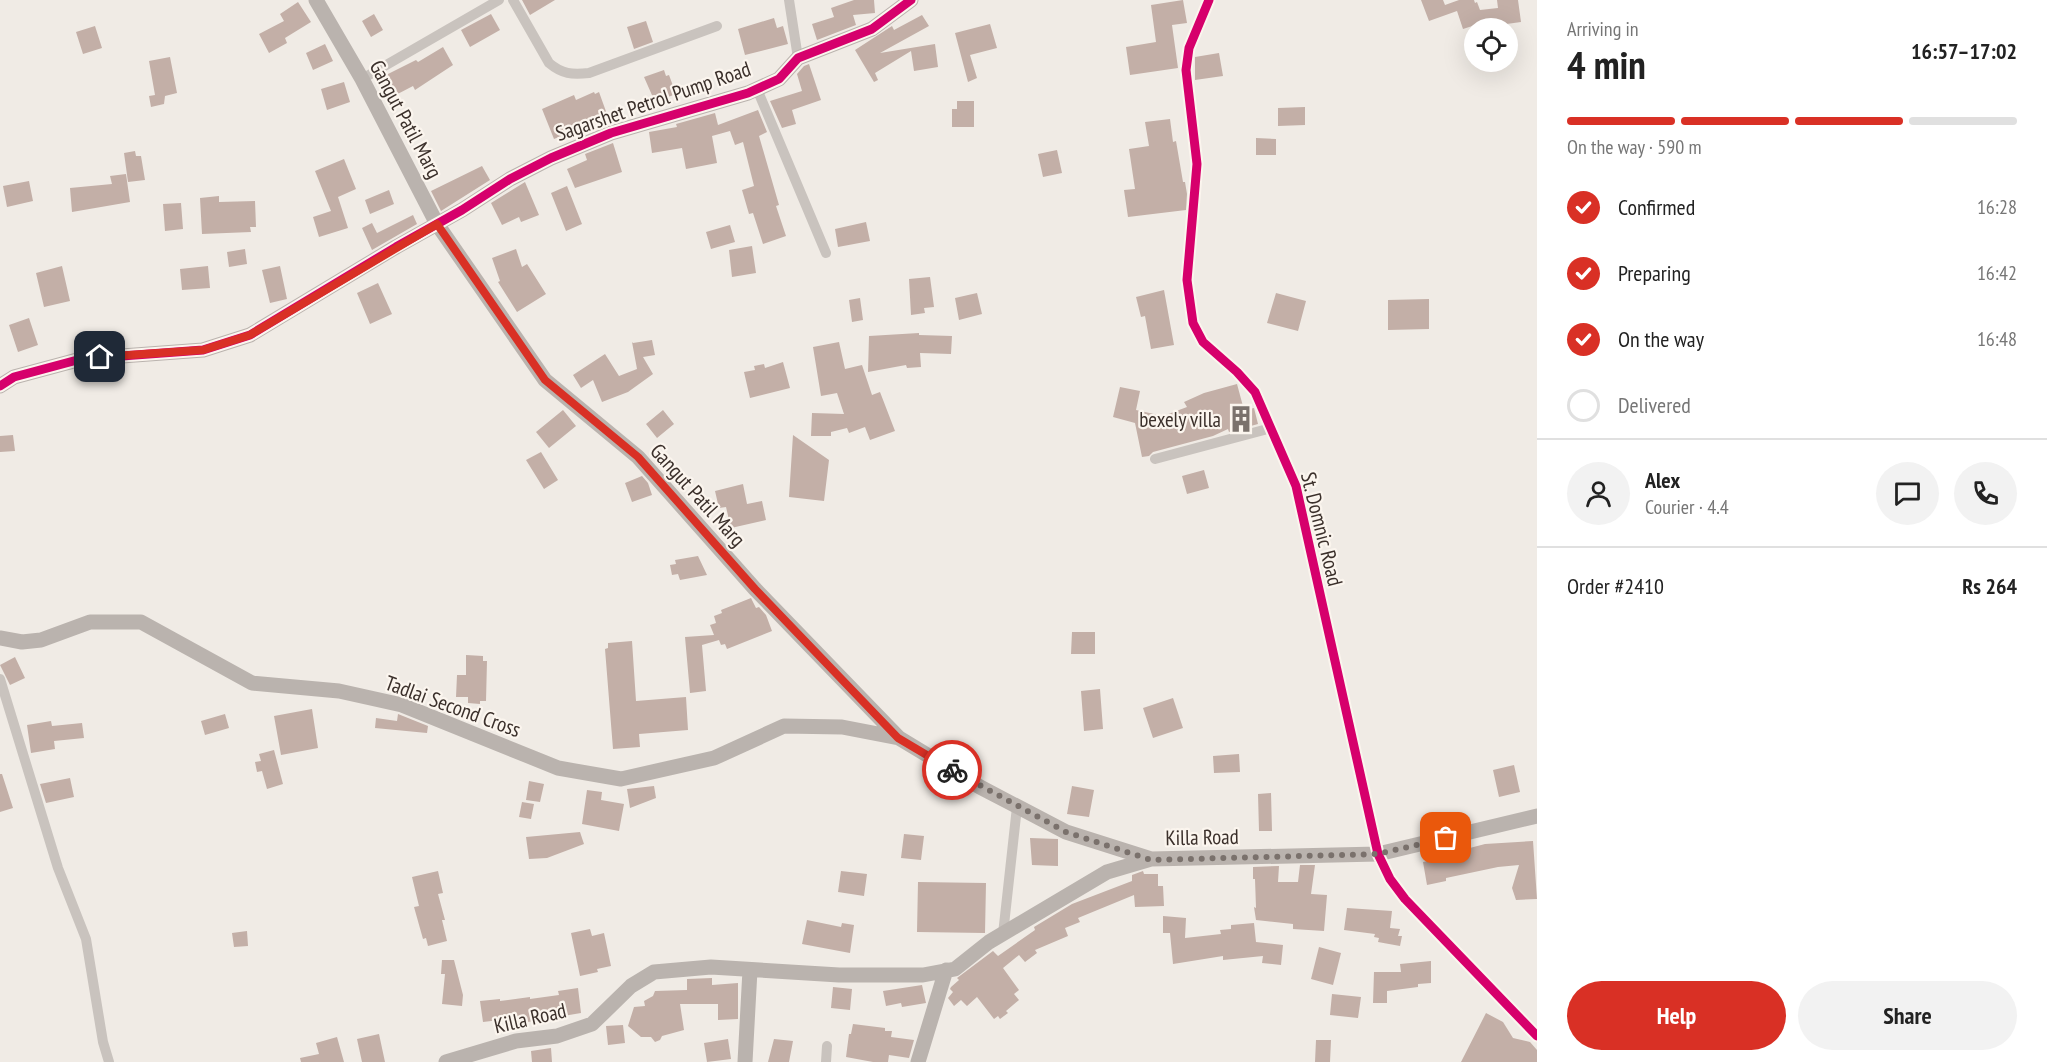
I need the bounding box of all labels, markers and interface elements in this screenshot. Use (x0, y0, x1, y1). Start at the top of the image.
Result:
text: Arriving in (1567, 16, 1639, 42)
map controls (1464, 18, 1518, 72)
button: locate (1464, 18, 1518, 72)
text: 16:57–17:02 (1911, 37, 2017, 65)
text: 4 min (1567, 39, 1646, 90)
street label: Gangut Patil Marg (364, 55, 448, 183)
street label: Sagarshet Petrol Pump Road (552, 55, 754, 147)
text: On the way · 590 m (1567, 134, 1702, 160)
icon: check (1567, 191, 1600, 224)
text: Confirmed (1618, 193, 1695, 221)
text: 16:28 (1977, 194, 2017, 220)
icon: check (1567, 257, 1600, 290)
text: Preparing (1618, 259, 1691, 287)
text: 16:42 (1977, 260, 2017, 286)
icon: check (1567, 323, 1600, 356)
text: On the way (1618, 325, 1704, 353)
text: 16:48 (1977, 326, 2017, 352)
pin (74, 331, 125, 382)
icon: home (83, 340, 116, 373)
text: Delivered (1618, 391, 1691, 419)
building icon: bexely villa (1226, 404, 1256, 434)
place label: bexely villa (1139, 406, 1221, 433)
street label: Gangut Patil Marg (644, 438, 752, 552)
button: person (1567, 462, 1630, 525)
button: chat (1876, 462, 1939, 525)
button: phone (1954, 462, 2017, 525)
text: Alex (1645, 466, 1680, 494)
street label: St. Domnic Road (1295, 469, 1349, 589)
text: Courier · 4.4 (1645, 494, 1729, 520)
text: Order #2410 (1567, 572, 1664, 600)
text: Rs 264 (1962, 572, 2017, 600)
street label: Tadlai Second Cross (382, 669, 524, 743)
courier (922, 740, 982, 800)
icon: bike (936, 754, 969, 787)
pin (1420, 812, 1471, 863)
icon: bag (1429, 821, 1462, 854)
street label: Killa Road (1165, 823, 1239, 851)
button: Help (1567, 981, 1786, 1050)
button: Share (1798, 981, 2017, 1050)
street label: Killa Road (491, 997, 569, 1039)

